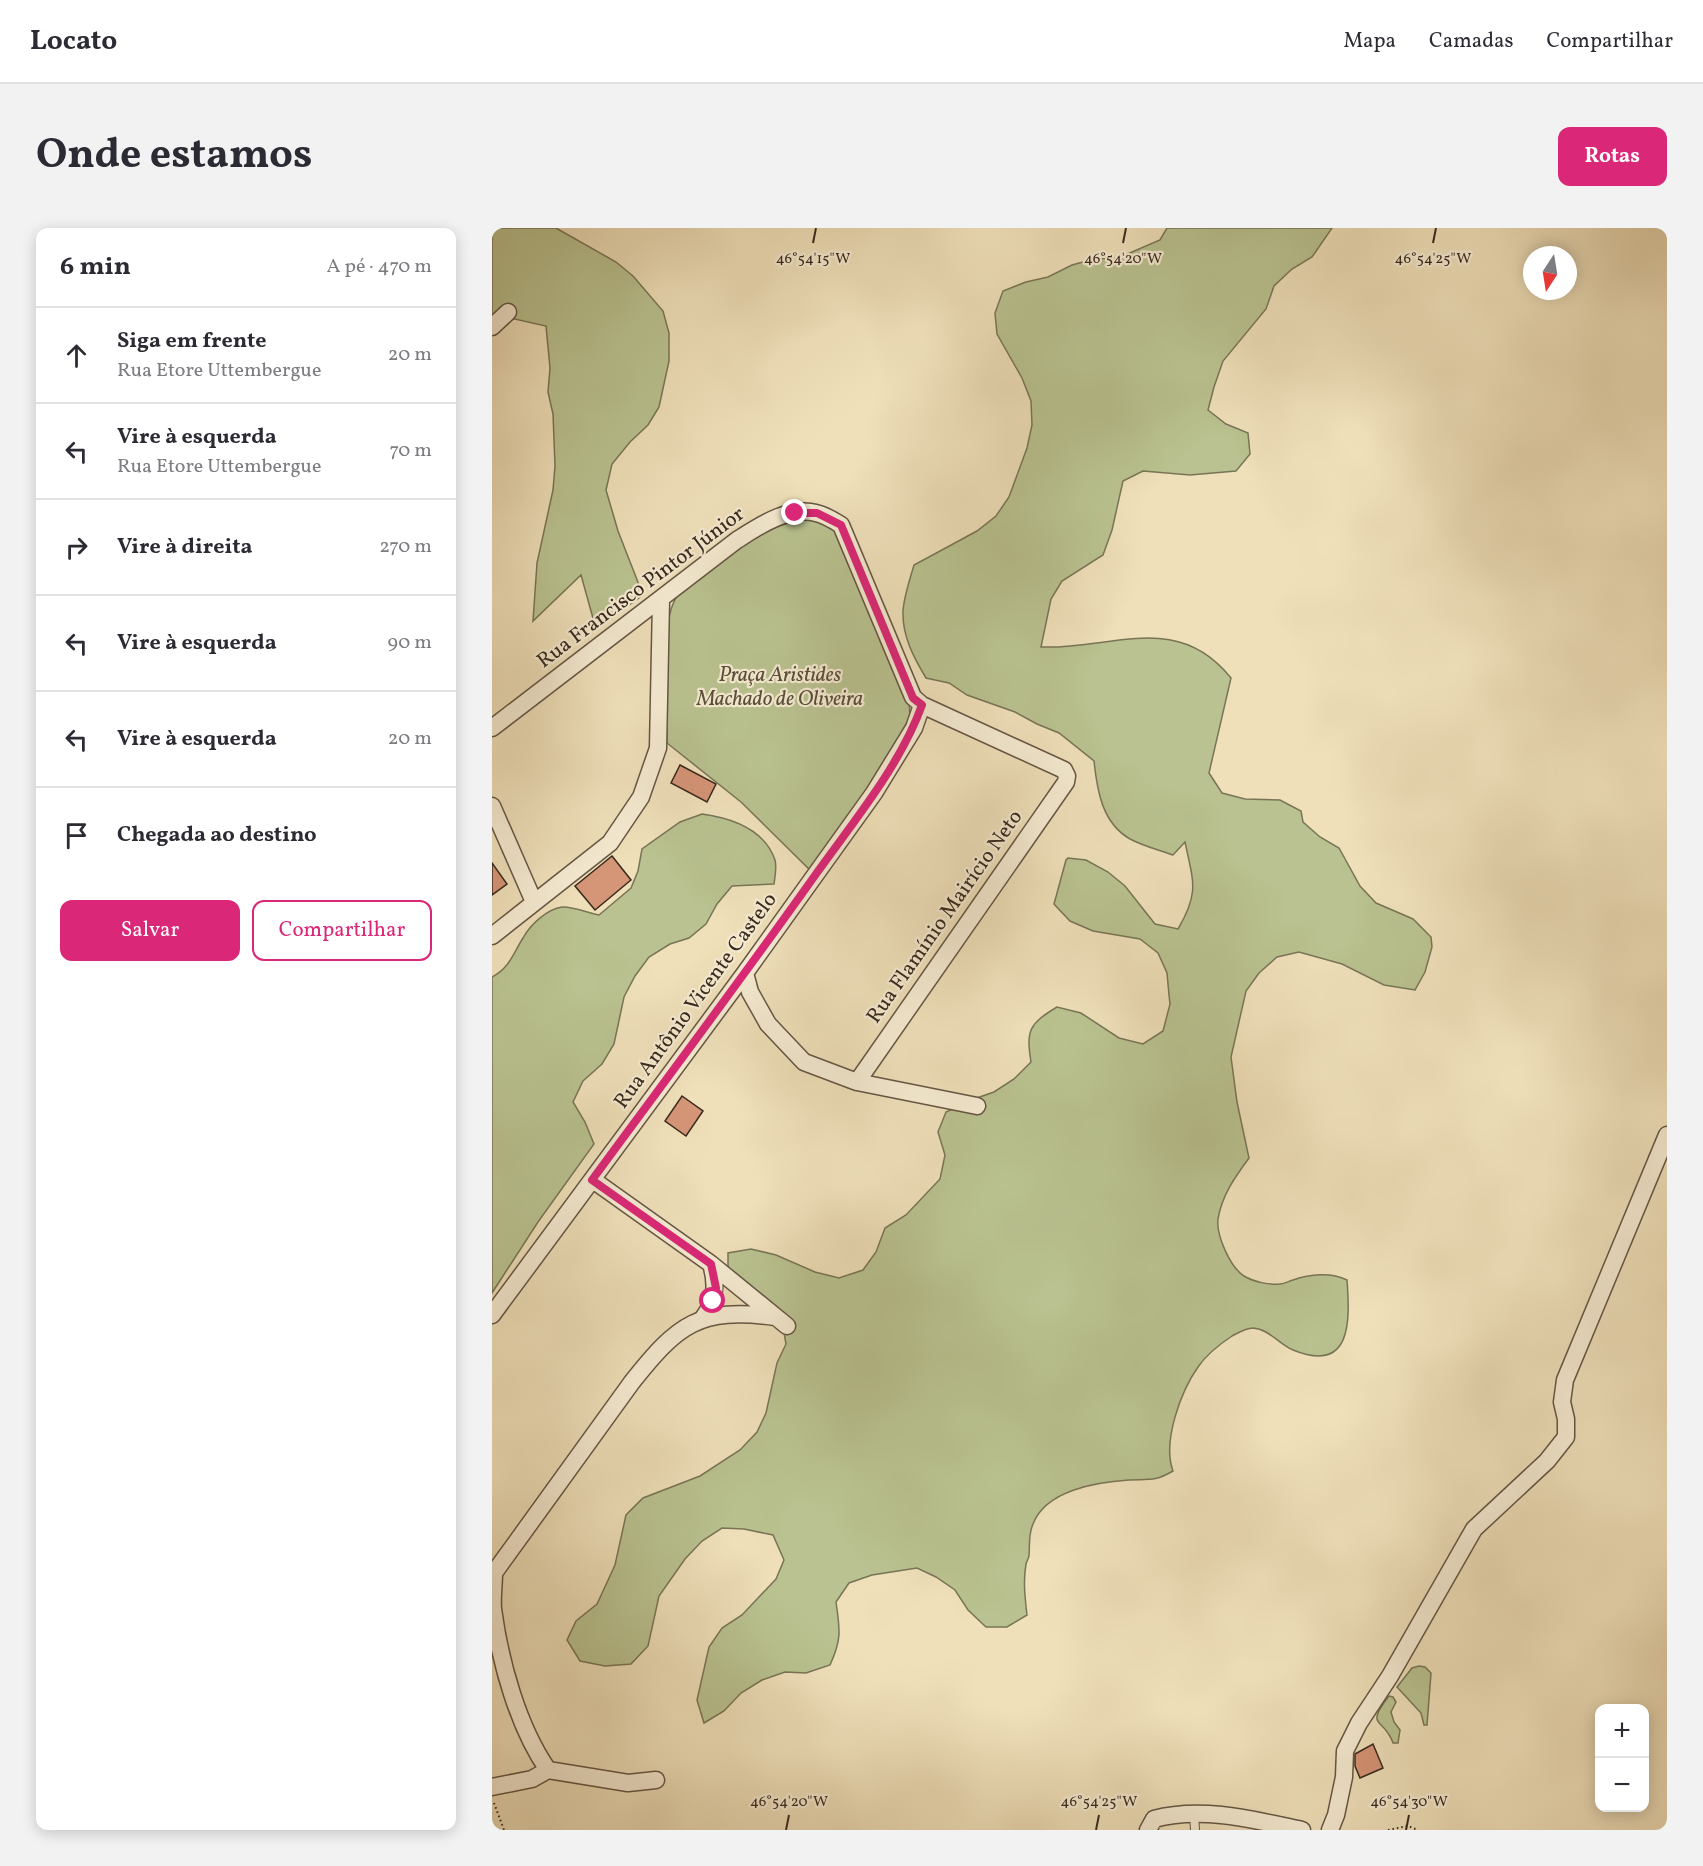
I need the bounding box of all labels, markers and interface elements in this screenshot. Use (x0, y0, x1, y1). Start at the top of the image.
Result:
text: Locato (30, 22, 117, 61)
text: Mapa (1343, 27, 1396, 56)
text: Camadas (1429, 27, 1513, 56)
text: Compartilhar (1546, 27, 1673, 56)
text: Onde estamos (36, 127, 312, 186)
button: Rotas (1558, 127, 1667, 186)
north arrow (1523, 246, 1577, 300)
text: 6 min (60, 249, 131, 285)
text: 46°54'15"W (776, 249, 850, 270)
text: 46°54'20"W (1084, 249, 1162, 270)
text: 46°54'25"W (1395, 249, 1471, 270)
text: A pé · 470 m (327, 253, 432, 281)
text: Siga em frente (117, 326, 267, 357)
icon: ahead (60, 339, 93, 372)
text: 20 m (388, 341, 432, 369)
text: Rua Etore Uttembergue (117, 357, 321, 385)
text: Vire à esquerda (117, 422, 277, 453)
icon: left (60, 435, 93, 468)
text: 70 m (389, 437, 432, 465)
text: Rua Etore Uttembergue (117, 453, 321, 481)
route end (781, 499, 807, 525)
street label: Rua Francisco Pintor Júnior (531, 500, 751, 676)
icon: right (60, 531, 93, 564)
text: Vire à direita (117, 532, 253, 563)
text: 270 m (379, 533, 432, 561)
icon: left (60, 627, 93, 660)
text: Vire à esquerda (117, 628, 277, 659)
text: 90 m (388, 629, 432, 657)
park label: Praça Aristides Machado de Oliveira (696, 661, 863, 714)
icon: left (60, 723, 93, 756)
text: Vire à esquerda (117, 724, 277, 755)
text: 20 m (388, 725, 432, 753)
street label: Rua Flamínio Mairício Neto (860, 804, 1030, 1030)
icon: arrive (60, 819, 93, 852)
text: Chegada ao destino (117, 820, 317, 851)
street label: Rua Antônio Vicente Castelo (608, 887, 784, 1115)
button: Salvar (60, 900, 240, 961)
button: Compartilhar (252, 900, 432, 961)
route start (699, 1287, 725, 1313)
map controls (1595, 1704, 1649, 1812)
button: + (1595, 1704, 1649, 1758)
button: − (1595, 1758, 1649, 1812)
text: 46°54'20"W (750, 1792, 828, 1813)
text: 46°54'25"W (1061, 1792, 1137, 1813)
text: 46°54'30"W (1370, 1792, 1448, 1813)

